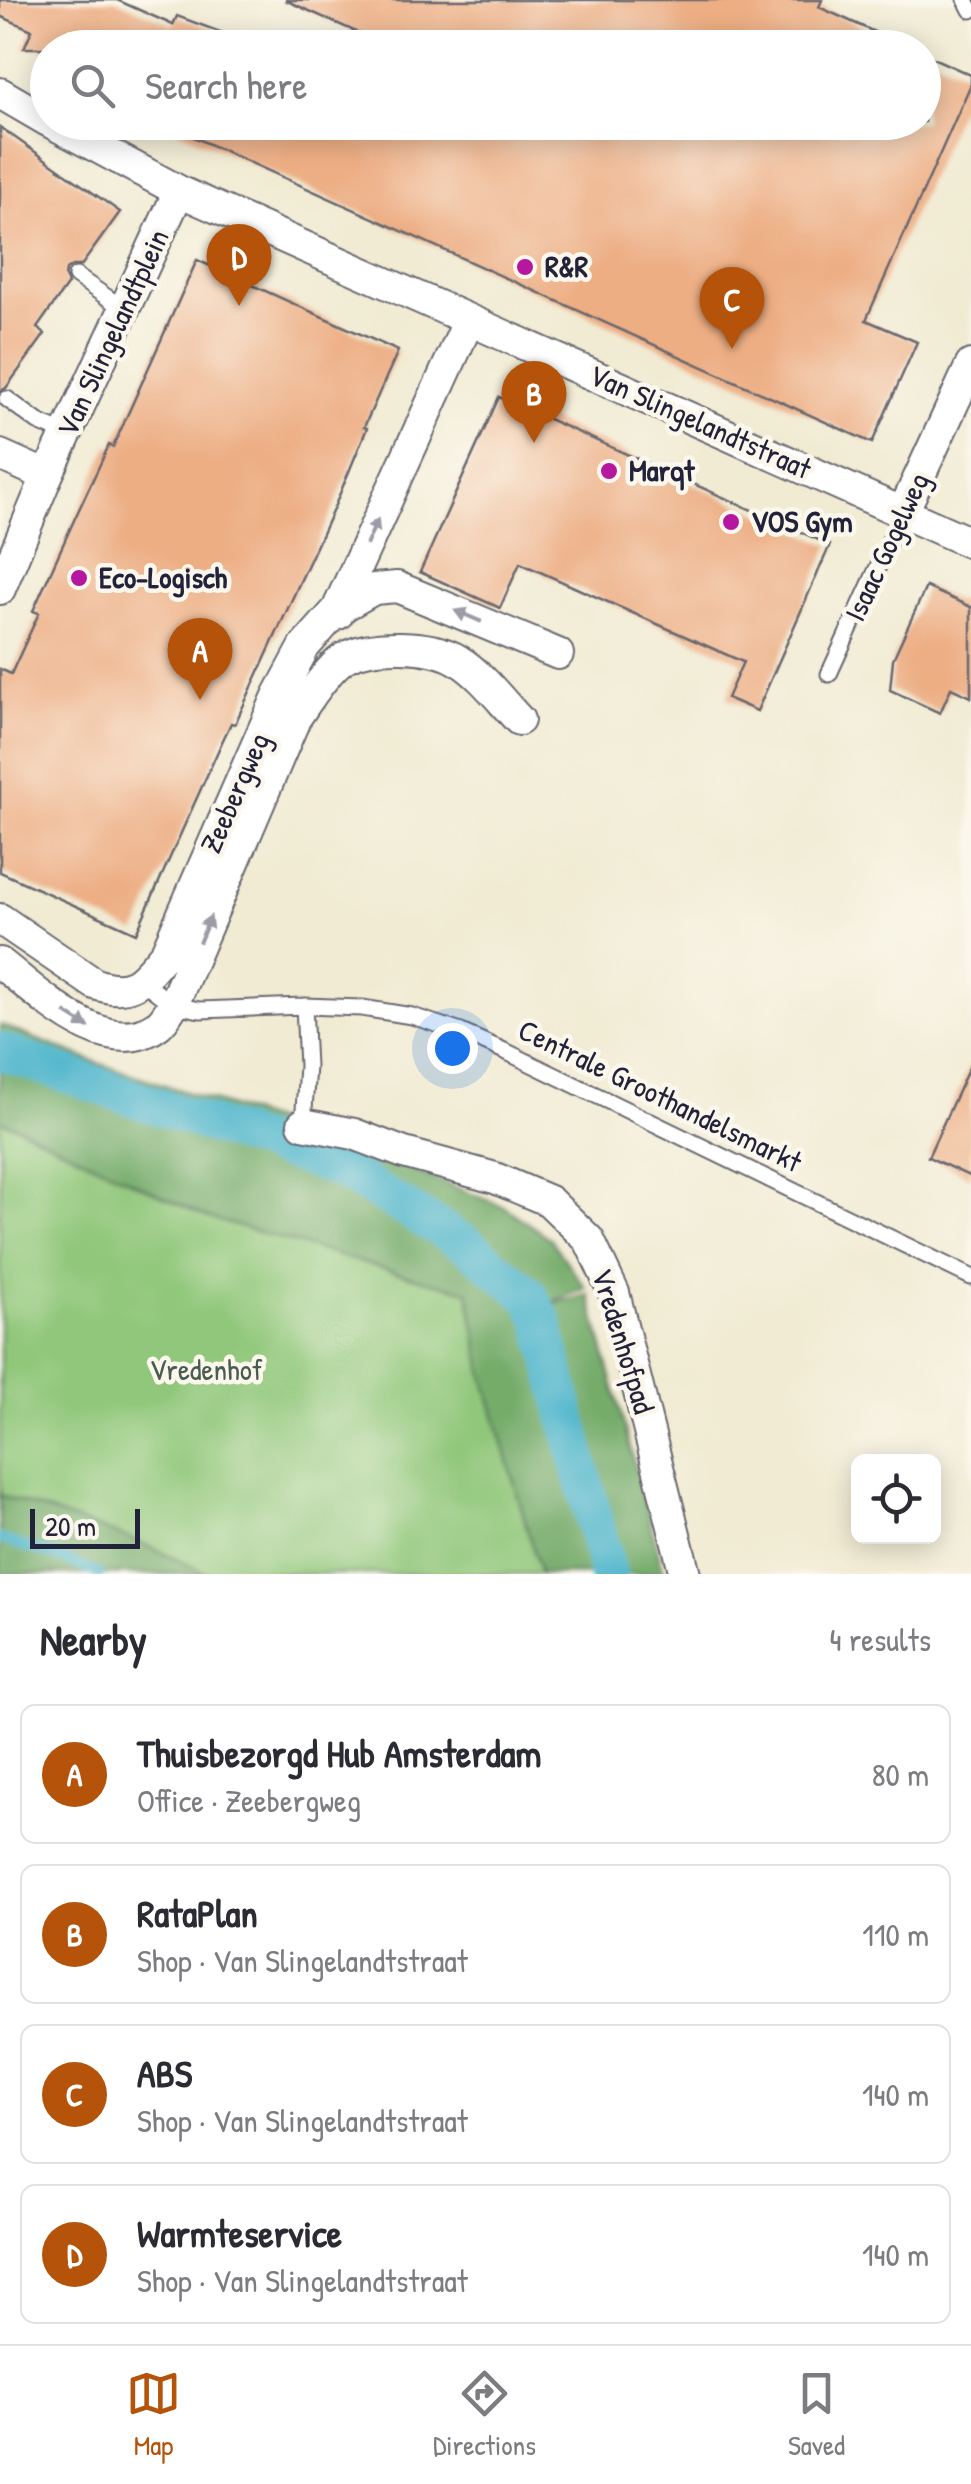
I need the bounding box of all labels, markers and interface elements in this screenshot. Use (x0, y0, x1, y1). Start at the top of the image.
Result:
search box (30, 30, 941, 140)
icon: search (65, 58, 120, 113)
text: Search here (145, 59, 307, 111)
street label: Van Slingelandtplein (46, 222, 178, 443)
pin: D (206, 224, 272, 306)
place label: R&R (545, 246, 589, 286)
marker: R&R (514, 256, 536, 278)
pin: C (700, 266, 764, 349)
street label: Van Slingelandtstraat (583, 354, 818, 488)
pin: B (502, 360, 566, 443)
place label: Marqt (629, 450, 696, 491)
marker: Marqt (598, 460, 620, 482)
street label: Isaac Gogelweg (834, 466, 938, 627)
place label: VOS Gym (751, 501, 853, 542)
marker: VOS Gym (720, 511, 742, 533)
one-way arrow (364, 517, 381, 546)
place label: Eco-Logisch (99, 557, 228, 598)
marker: Eco-Logisch (68, 567, 90, 589)
one-way arrow (453, 608, 483, 624)
pin: A (168, 618, 232, 700)
street label: Zeebergweg (190, 726, 278, 859)
one-way arrow (197, 914, 213, 944)
street label: Centrale Groothandelsmarkt (512, 1009, 809, 1181)
one-way arrow (63, 1011, 91, 1028)
your location (427, 1023, 478, 1074)
street label: Vredenhofpad (583, 1263, 665, 1418)
park label: Vredenhof (149, 1349, 263, 1389)
map controls (851, 1454, 941, 1544)
button: locate (851, 1454, 941, 1544)
scale bar (30, 1504, 140, 1548)
text: 20 m (45, 1507, 96, 1545)
text: Nearby (40, 1611, 147, 1668)
text: 4 results (830, 1618, 931, 1661)
text: Thuisbezorgd Hub Amsterdam (137, 1727, 541, 1779)
text: A (67, 1753, 82, 1796)
text: 80 m (872, 1753, 929, 1796)
text: Office · Zeebergweg (137, 1779, 361, 1822)
text: RataPlan (137, 1887, 258, 1939)
text: B (66, 1913, 83, 1956)
text: 110 m (862, 1913, 929, 1956)
text: Shop · Van Slingelandtstraat (137, 1939, 468, 1982)
text: ABS (137, 2047, 192, 2099)
text: C (66, 2073, 83, 2116)
text: 140 m (862, 2073, 929, 2116)
text: Shop · Van Slingelandtstraat (137, 2099, 468, 2142)
text: Warmteservice (137, 2207, 342, 2259)
text: D (67, 2233, 82, 2276)
text: 140 m (862, 2233, 929, 2276)
text: Shop · Van Slingelandtstraat (137, 2259, 468, 2302)
tab: Map (126, 2366, 181, 2464)
tab: Directions (433, 2366, 536, 2464)
tab: Saved (788, 2366, 845, 2464)

